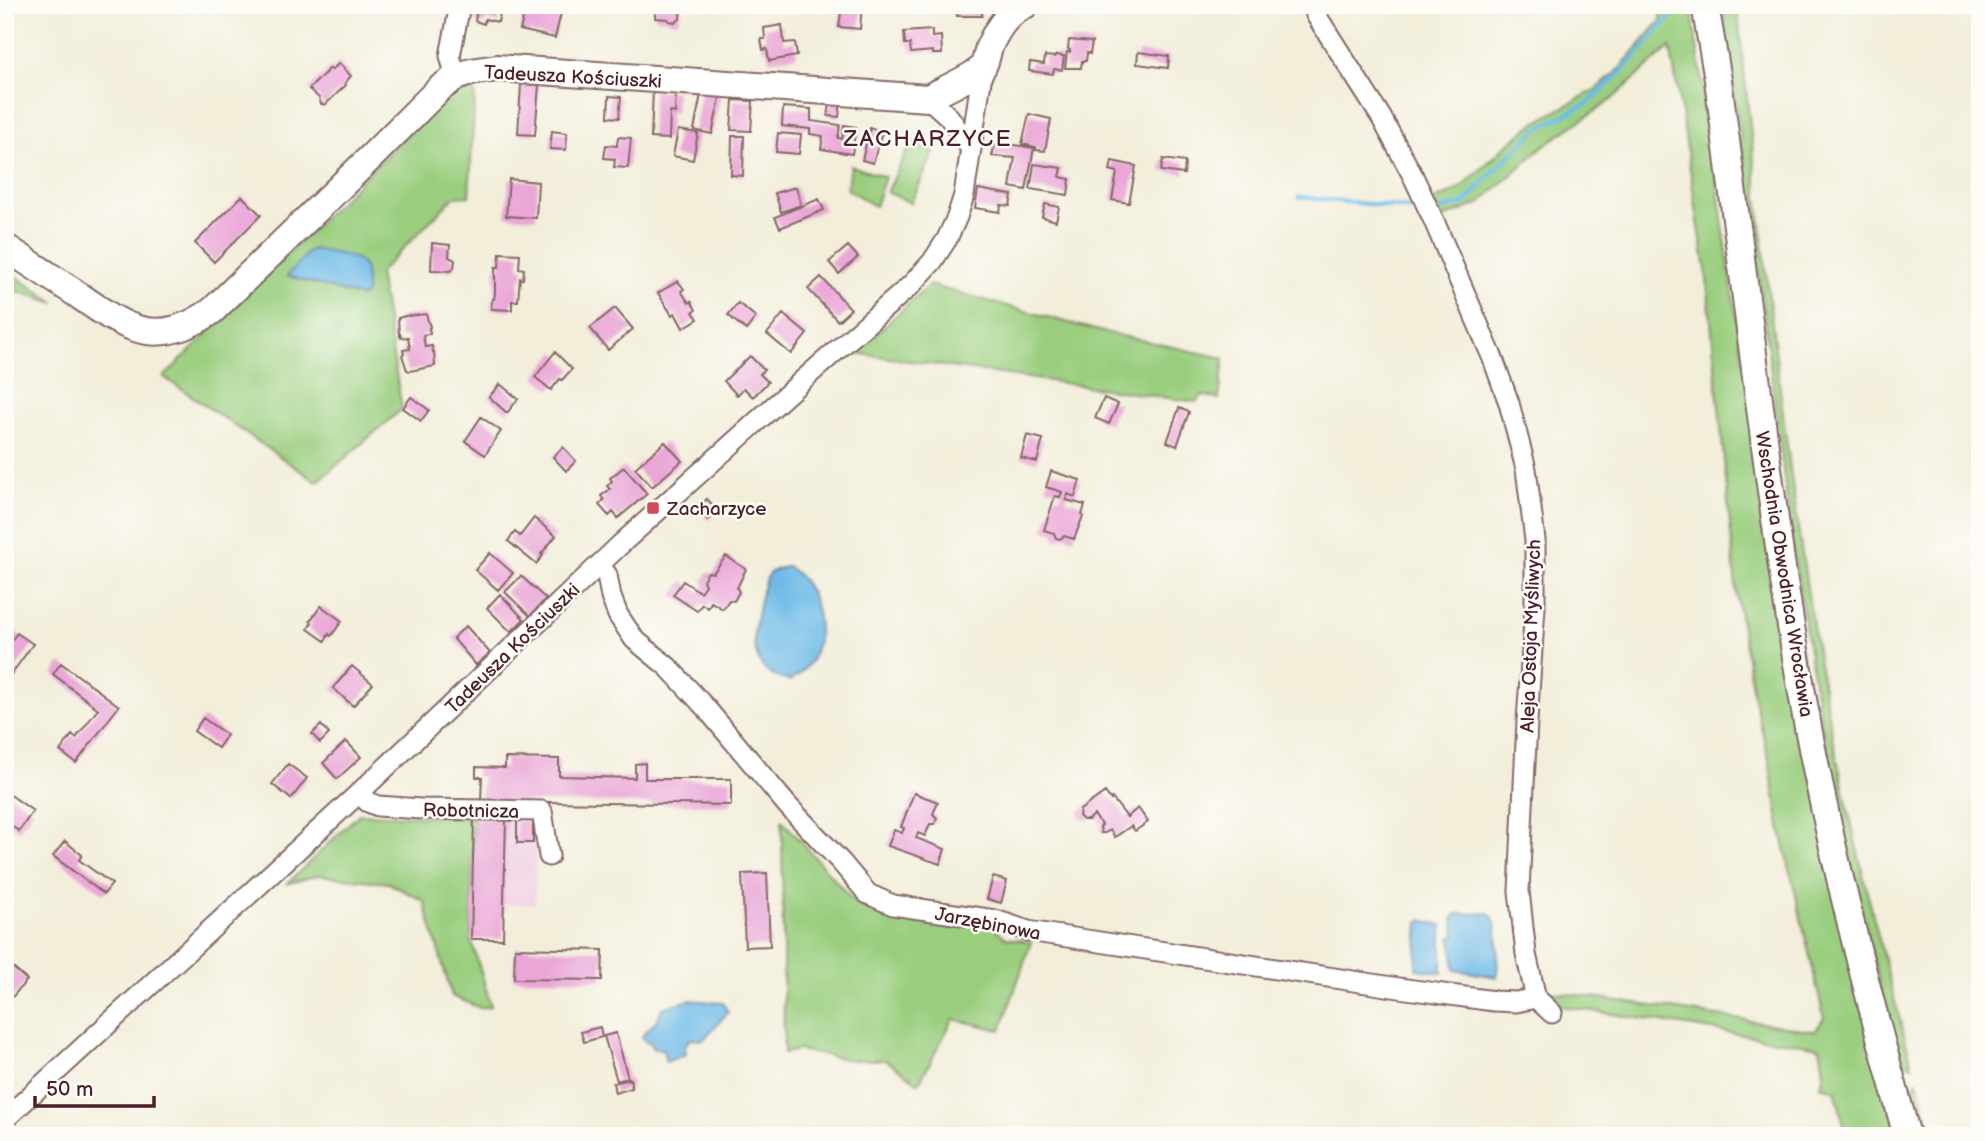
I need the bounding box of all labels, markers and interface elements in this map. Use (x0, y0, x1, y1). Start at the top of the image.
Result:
street label: Tadeusza Kościuszki (483, 61, 662, 94)
district label: ZACHARZYCE (842, 125, 1013, 153)
street label: Wschodnia Obwodnica Wrocławia (1750, 430, 1817, 719)
place label: Zacharzyce (666, 498, 766, 521)
marker: Zacharzyce (645, 500, 661, 516)
street label: Aleja Ostoja Myśliwych (1517, 539, 1546, 733)
street label: Tadeusza Kościuszki (441, 579, 585, 719)
street label: Robotnicza (423, 799, 519, 824)
street label: Jarzębinowa (933, 903, 1043, 946)
scale bar (35, 1064, 154, 1108)
text: 50 m (46, 1077, 93, 1102)

